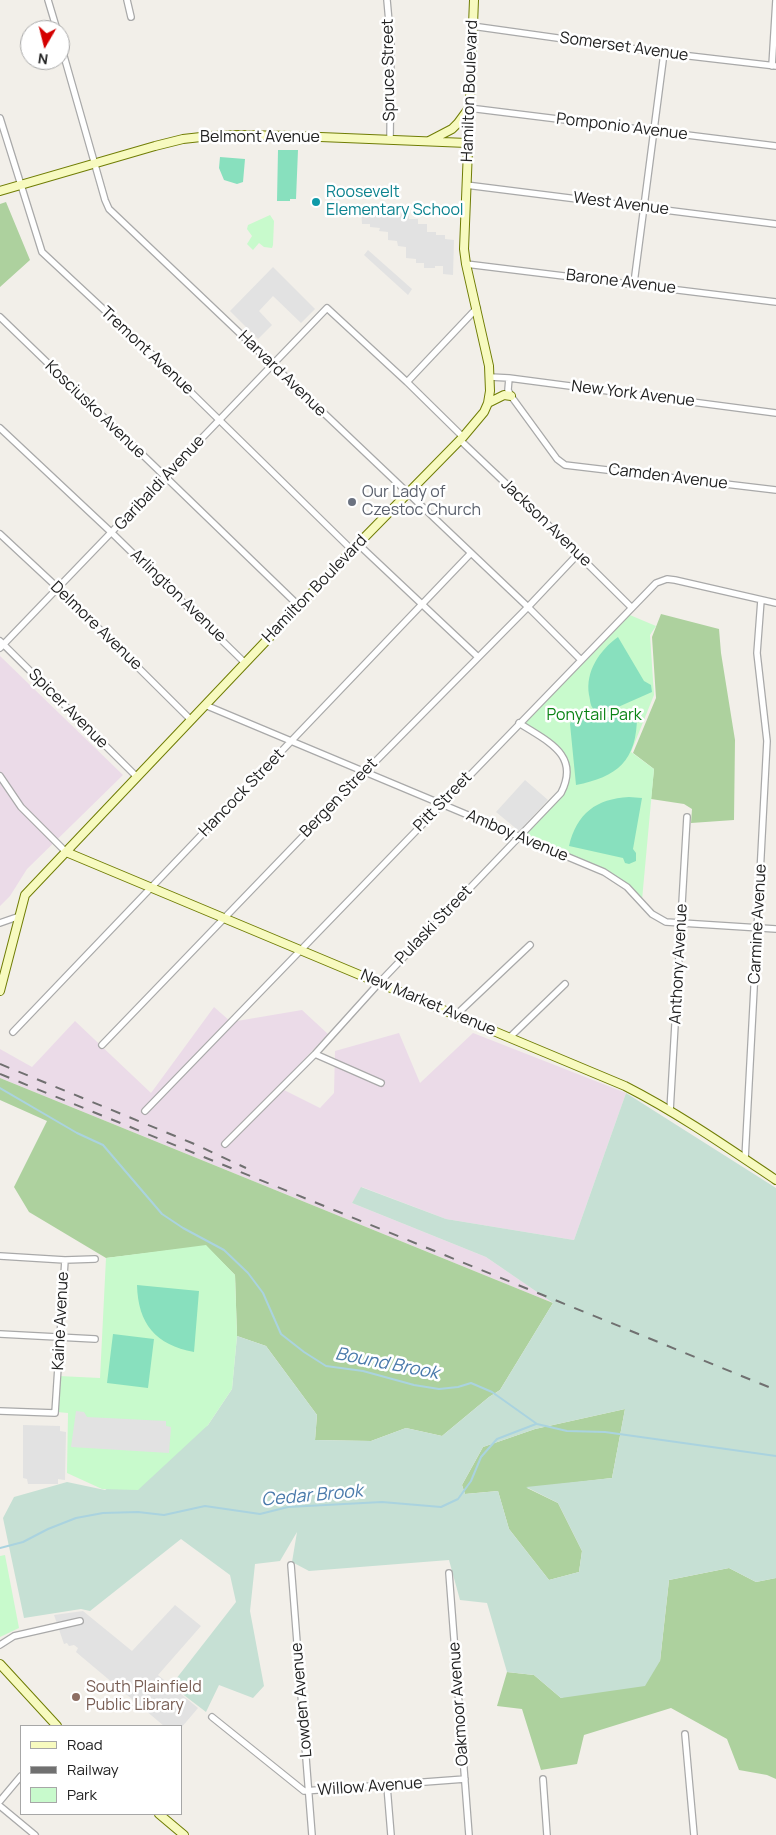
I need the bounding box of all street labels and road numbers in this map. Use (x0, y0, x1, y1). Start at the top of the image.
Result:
street label: Spruce Street (379, 18, 399, 122)
street label: Hamilton Boulevard (458, 20, 482, 162)
street label: Somerset Avenue (558, 28, 690, 66)
street label: Pomponio Avenue (555, 109, 689, 145)
street label: Belmont Avenue (200, 128, 320, 148)
street label: West Avenue (572, 189, 670, 219)
street label: Barone Avenue (565, 266, 677, 298)
street label: Tremont Avenue (96, 303, 198, 399)
street label: Harvard Avenue (234, 327, 330, 421)
street label: Kosciusko Avenue (41, 357, 149, 463)
street label: New York Avenue (570, 377, 696, 411)
street label: Garibaldi Avenue (111, 431, 209, 535)
street label: Camden Avenue (607, 460, 729, 494)
street label: Jackson Avenue (497, 475, 595, 571)
street label: Hamilton Boulevard (259, 531, 371, 647)
street label: Arlington Avenue (126, 546, 230, 646)
street label: Delmore Avenue (46, 578, 146, 674)
street label: Spicer Avenue (24, 665, 112, 753)
street label: Hancock Street (195, 745, 289, 841)
street label: Bergen Street (296, 754, 382, 842)
street label: Pitt Street (410, 768, 476, 836)
street label: Amboy Avenue (463, 806, 571, 866)
street label: Carmine Avenue (745, 863, 771, 985)
street label: Pulaski Street (392, 882, 476, 968)
street label: Anthony Avenue (666, 903, 692, 1025)
street label: New Market Avenue (357, 966, 499, 1040)
street label: Kaine Avenue (49, 1271, 73, 1371)
street label: Oakmoor Avenue (445, 1641, 473, 1767)
street label: Lowden Avenue (287, 1642, 317, 1758)
street label: Willow Avenue (317, 1774, 423, 1800)

